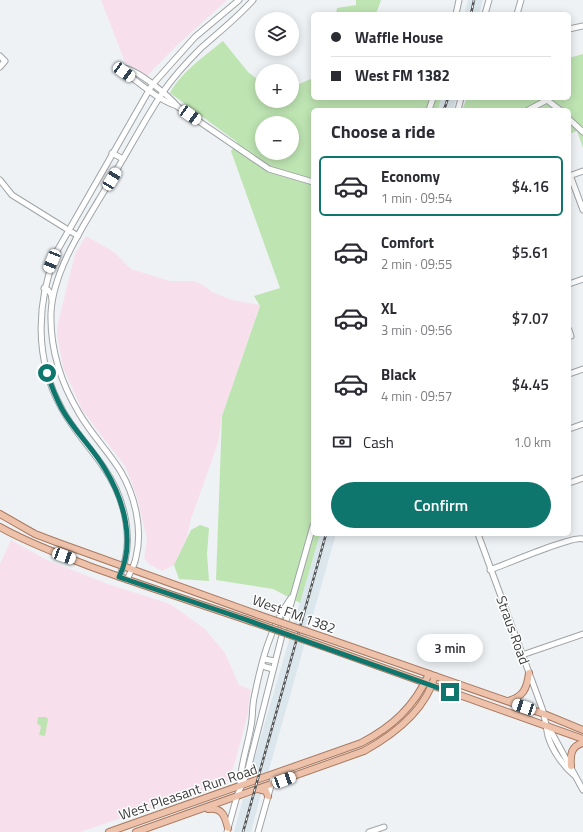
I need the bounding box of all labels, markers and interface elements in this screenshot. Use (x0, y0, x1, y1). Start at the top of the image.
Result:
map controls (255, 12, 299, 160)
button: layers (255, 12, 299, 56)
text: Waffle House (355, 26, 443, 49)
car (111, 60, 137, 84)
button: + (255, 64, 299, 108)
text: West FM 1382 (355, 64, 450, 87)
car (177, 103, 203, 127)
button: − (255, 116, 299, 160)
text: Choose a ride (331, 118, 435, 145)
text: Economy (381, 165, 440, 188)
car (101, 166, 123, 192)
icon: car (333, 168, 369, 204)
text: $4.16 (512, 175, 549, 198)
text: 1 min · 09:54 (381, 188, 452, 208)
text: Comfort (381, 231, 434, 254)
icon: car (333, 234, 369, 270)
text: $5.61 (512, 241, 549, 264)
car (42, 248, 62, 274)
text: 2 min · 09:55 (381, 254, 452, 274)
text: XL (381, 297, 397, 320)
icon: car (333, 300, 369, 336)
text: $7.07 (512, 307, 549, 330)
text: 3 min · 09:56 (381, 320, 452, 340)
text: Black (381, 363, 416, 386)
route start (38, 364, 56, 382)
icon: car (333, 366, 369, 402)
text: $4.45 (512, 373, 549, 396)
text: 4 min · 09:57 (381, 386, 452, 406)
icon: cash (331, 431, 353, 453)
text: Cash (363, 431, 394, 454)
text: 1.0 km (514, 432, 551, 452)
button: Confirm (331, 482, 551, 528)
car (51, 546, 77, 566)
street label: West FM 1382 (250, 589, 339, 638)
street label: Straus Road (491, 593, 536, 667)
callout: 3 min (417, 634, 483, 662)
text: 3 min (434, 638, 466, 658)
route end (441, 683, 459, 701)
car (511, 697, 537, 717)
street label: West Pleasant Run Road (116, 758, 260, 825)
car (271, 770, 297, 790)

